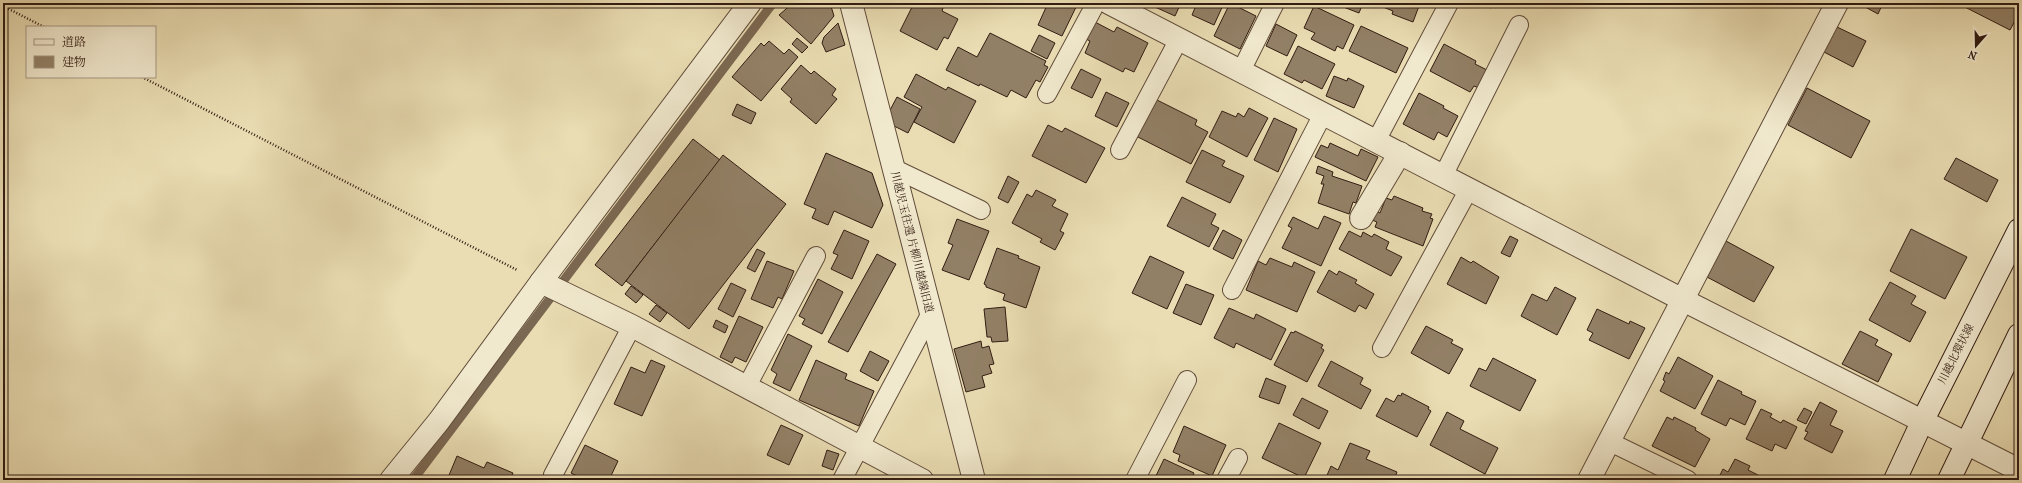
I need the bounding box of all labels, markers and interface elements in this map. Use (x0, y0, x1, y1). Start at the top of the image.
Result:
legend (26, 26, 156, 78)
north arrow (1956, 26, 1996, 66)
text: 道路 (62, 35, 86, 49)
text: N (1966, 47, 1979, 62)
text: 建物 (62, 55, 86, 69)
street label: 川越児玉往還 片柳川越線旧道 (888, 170, 936, 314)
street label: 川越北環状線 (1935, 322, 1977, 386)

